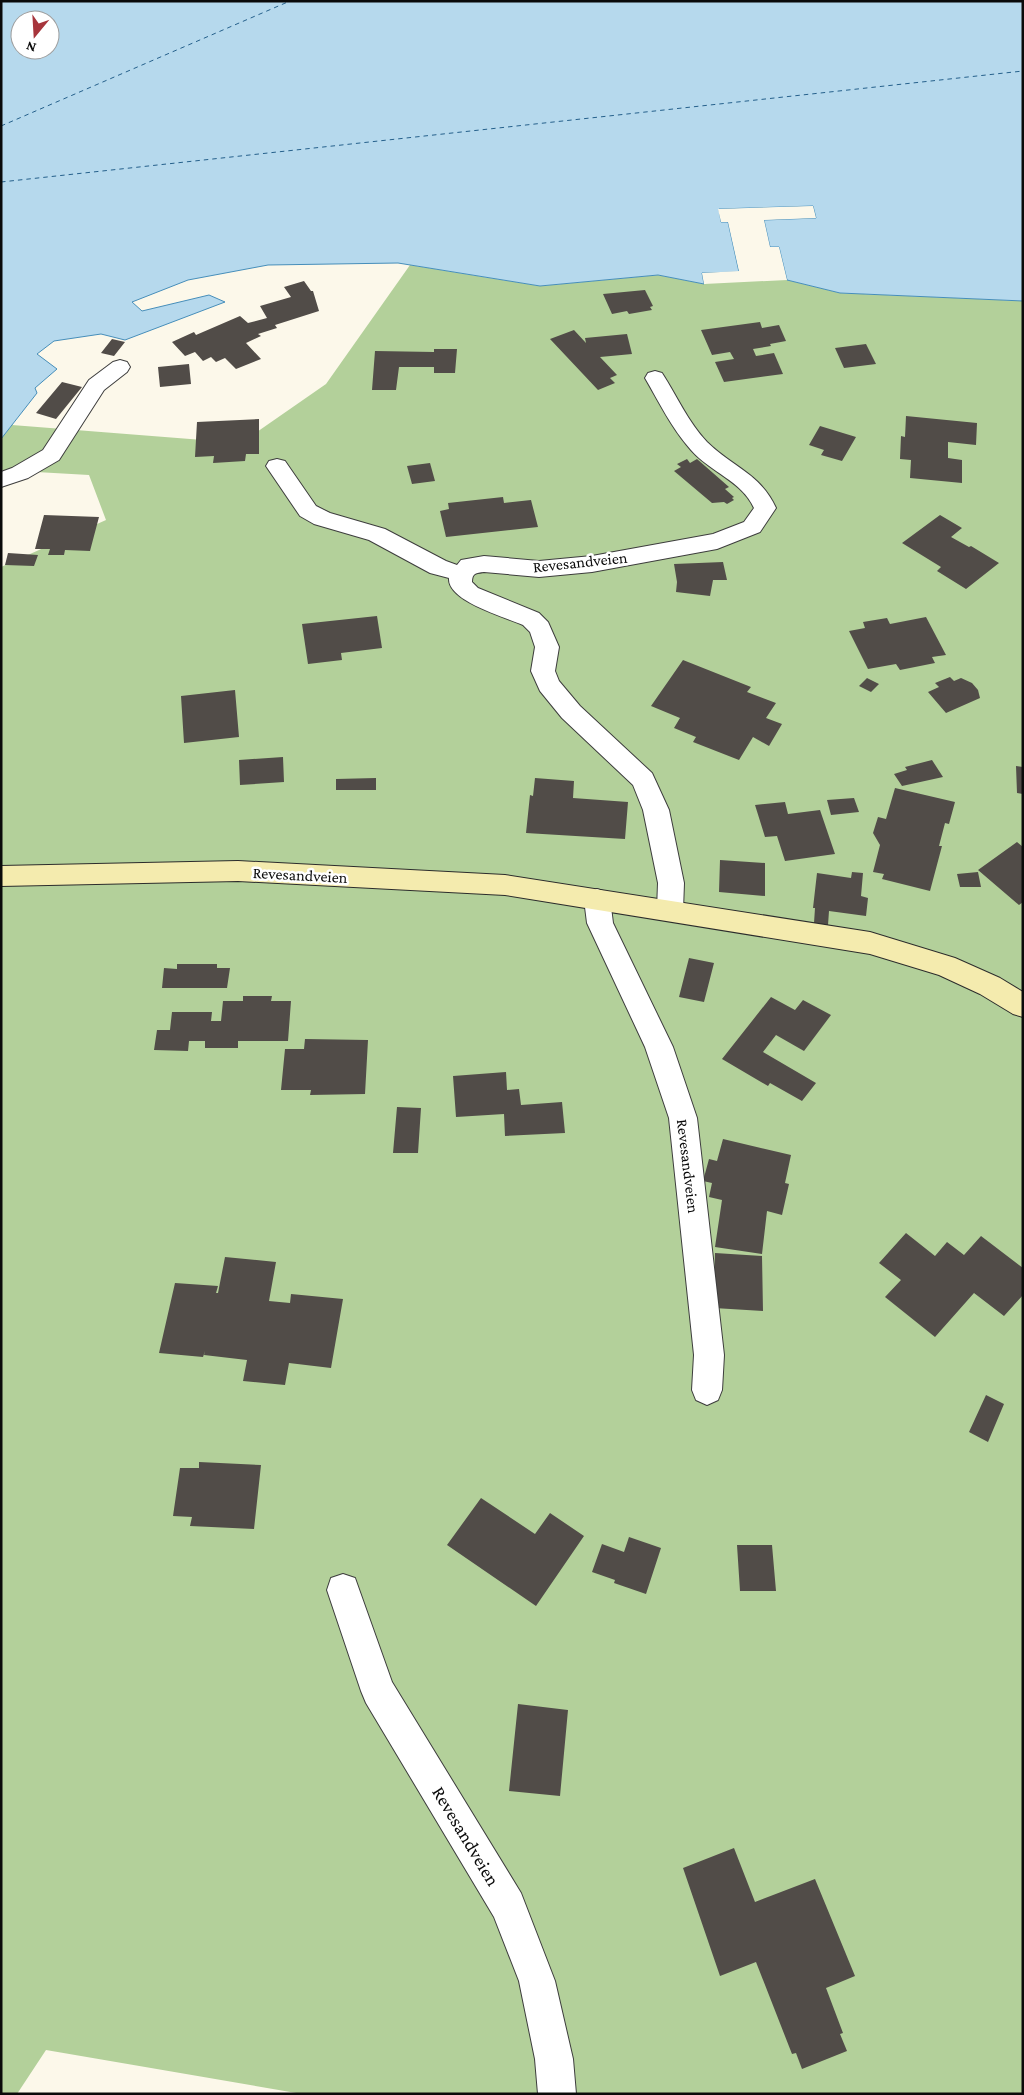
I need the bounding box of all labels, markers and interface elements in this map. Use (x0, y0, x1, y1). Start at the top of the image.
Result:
north arrow (10, 10, 60, 60)
text: N (24, 38, 38, 56)
street label: Revesandveien (532, 549, 628, 575)
street label: Revesandveien (252, 864, 348, 886)
street label: Revesandveien (674, 1118, 702, 1214)
street label: Revesandveien (428, 1782, 504, 1890)

